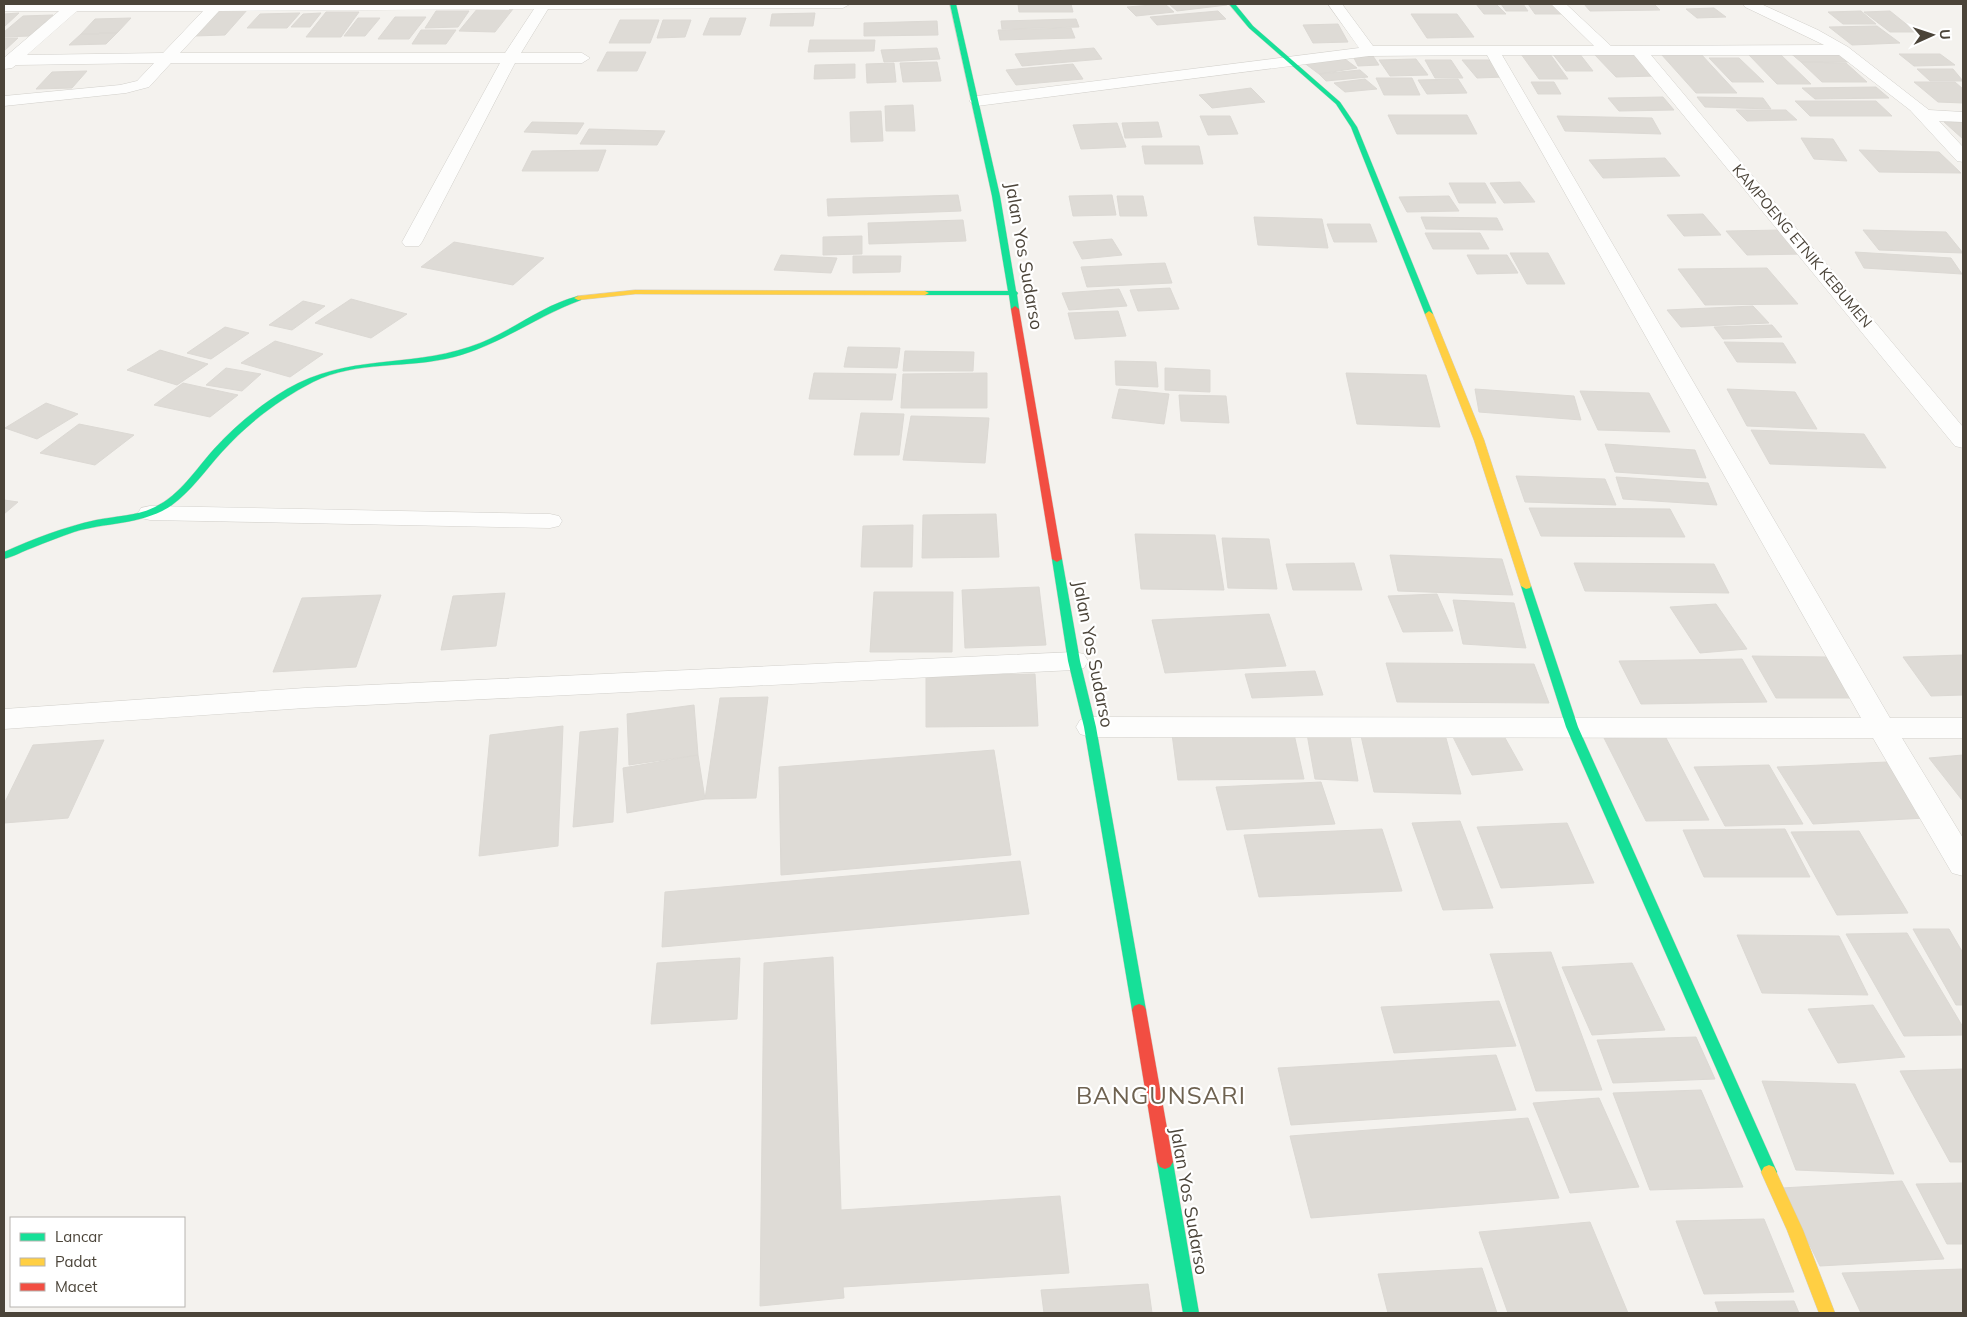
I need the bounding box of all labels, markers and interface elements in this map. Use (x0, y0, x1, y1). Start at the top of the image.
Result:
north arrow (1907, 10, 1957, 60)
text: U (1936, 29, 1954, 40)
street label: KAMPOENG ETNIK KEBUMEN (1728, 160, 1876, 331)
street label: Jalan Yos Sudarso (1000, 180, 1049, 331)
street label: Jalan Yos Sudarso (1068, 578, 1119, 729)
district label: BANGUNSARI (1076, 1080, 1246, 1110)
street label: Jalan Yos Sudarso (1165, 1125, 1214, 1276)
legend (10, 1217, 185, 1307)
text: Lancar (55, 1227, 103, 1246)
text: Padat (55, 1252, 97, 1271)
text: Macet (55, 1277, 98, 1296)

